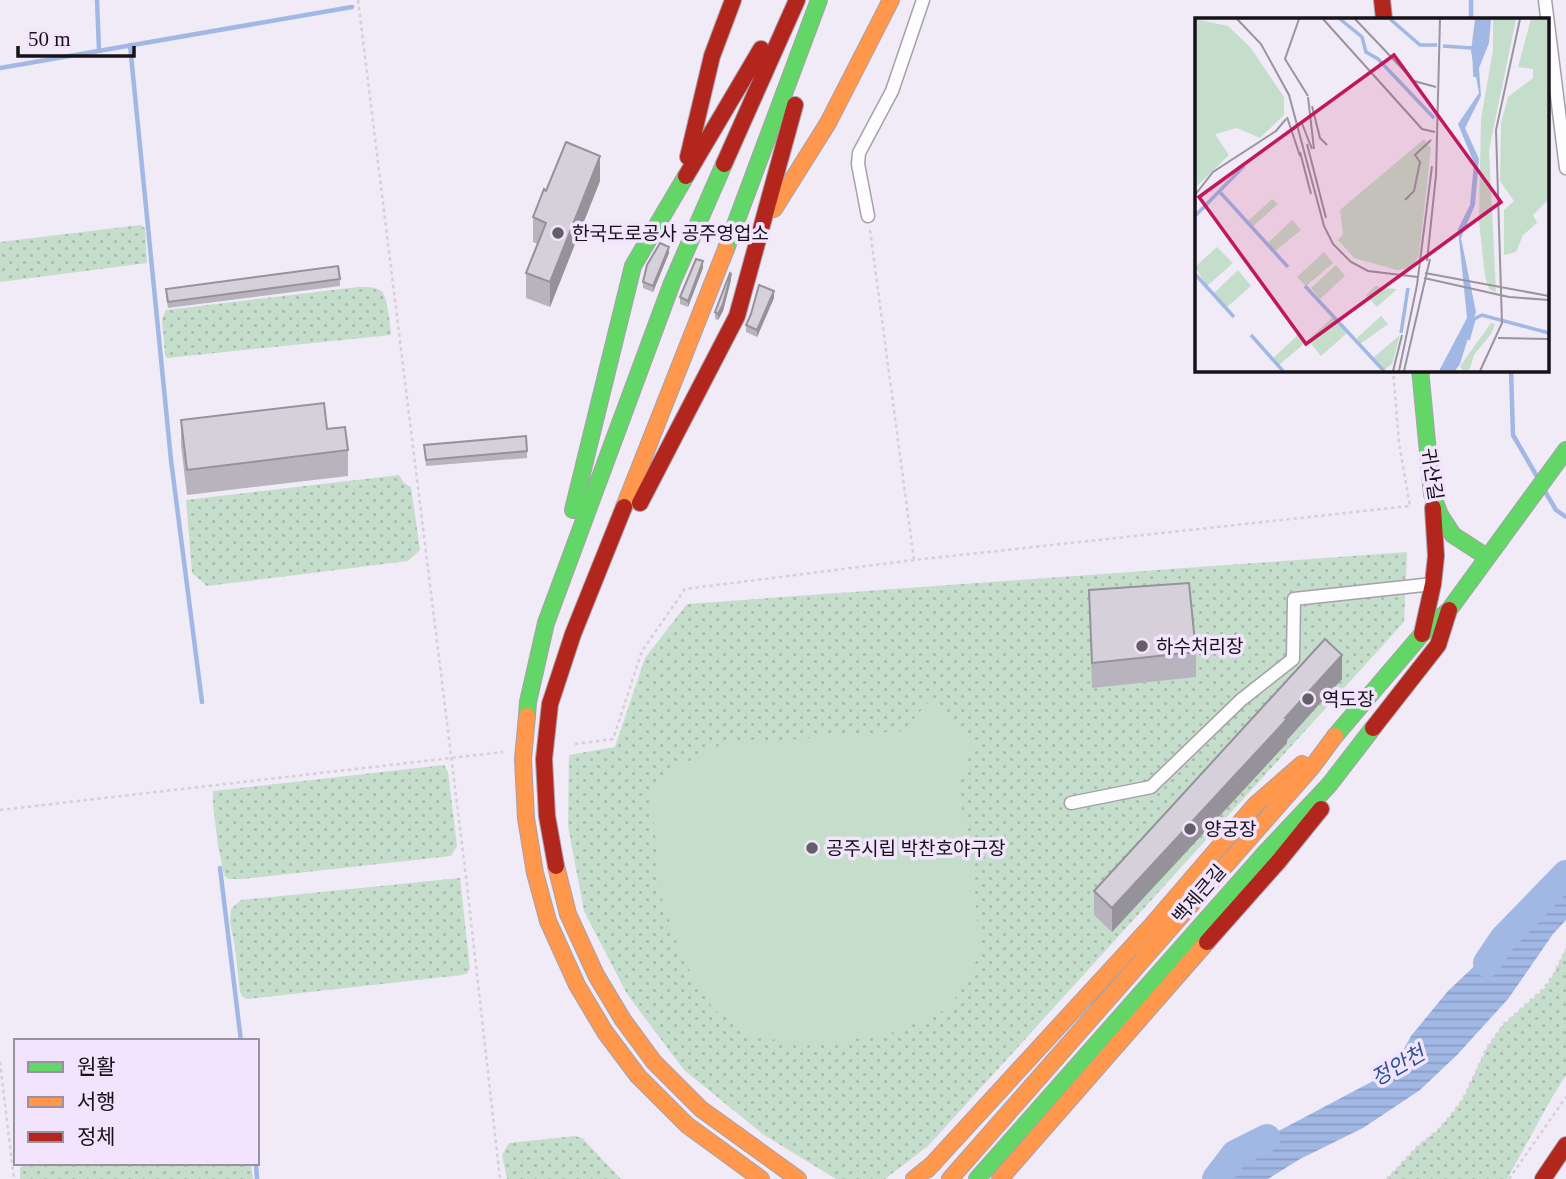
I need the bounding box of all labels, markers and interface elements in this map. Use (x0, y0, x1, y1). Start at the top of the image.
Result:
scale bar (18, 14, 133, 58)
inset map (1195, 18, 1548, 371)
text: 50 m (28, 27, 71, 51)
place label: 한국도로공사 공주영업소 (572, 223, 769, 244)
marker: 한국도로공사 공주영업소 (550, 225, 566, 241)
street label: 귀산길 (1418, 446, 1446, 502)
place label: 하수처리장 (1156, 636, 1243, 657)
marker: 하수처리장 (1134, 638, 1150, 654)
place label: 역도장 (1322, 689, 1374, 710)
marker: 역도장 (1300, 691, 1316, 707)
place label: 양궁장 (1204, 819, 1256, 840)
marker: 양궁장 (1182, 821, 1198, 837)
place label: 공주시립 박찬호야구장 (826, 838, 1006, 859)
marker: 공주시립 박찬호야구장 (804, 840, 820, 856)
street label: 백제큰길 (1168, 861, 1230, 927)
legend (14, 1039, 259, 1165)
water label: 정안천 (1367, 1040, 1431, 1091)
text: 원활 (77, 1055, 116, 1079)
text: 서행 (77, 1090, 116, 1114)
text: 정체 (77, 1125, 116, 1149)

